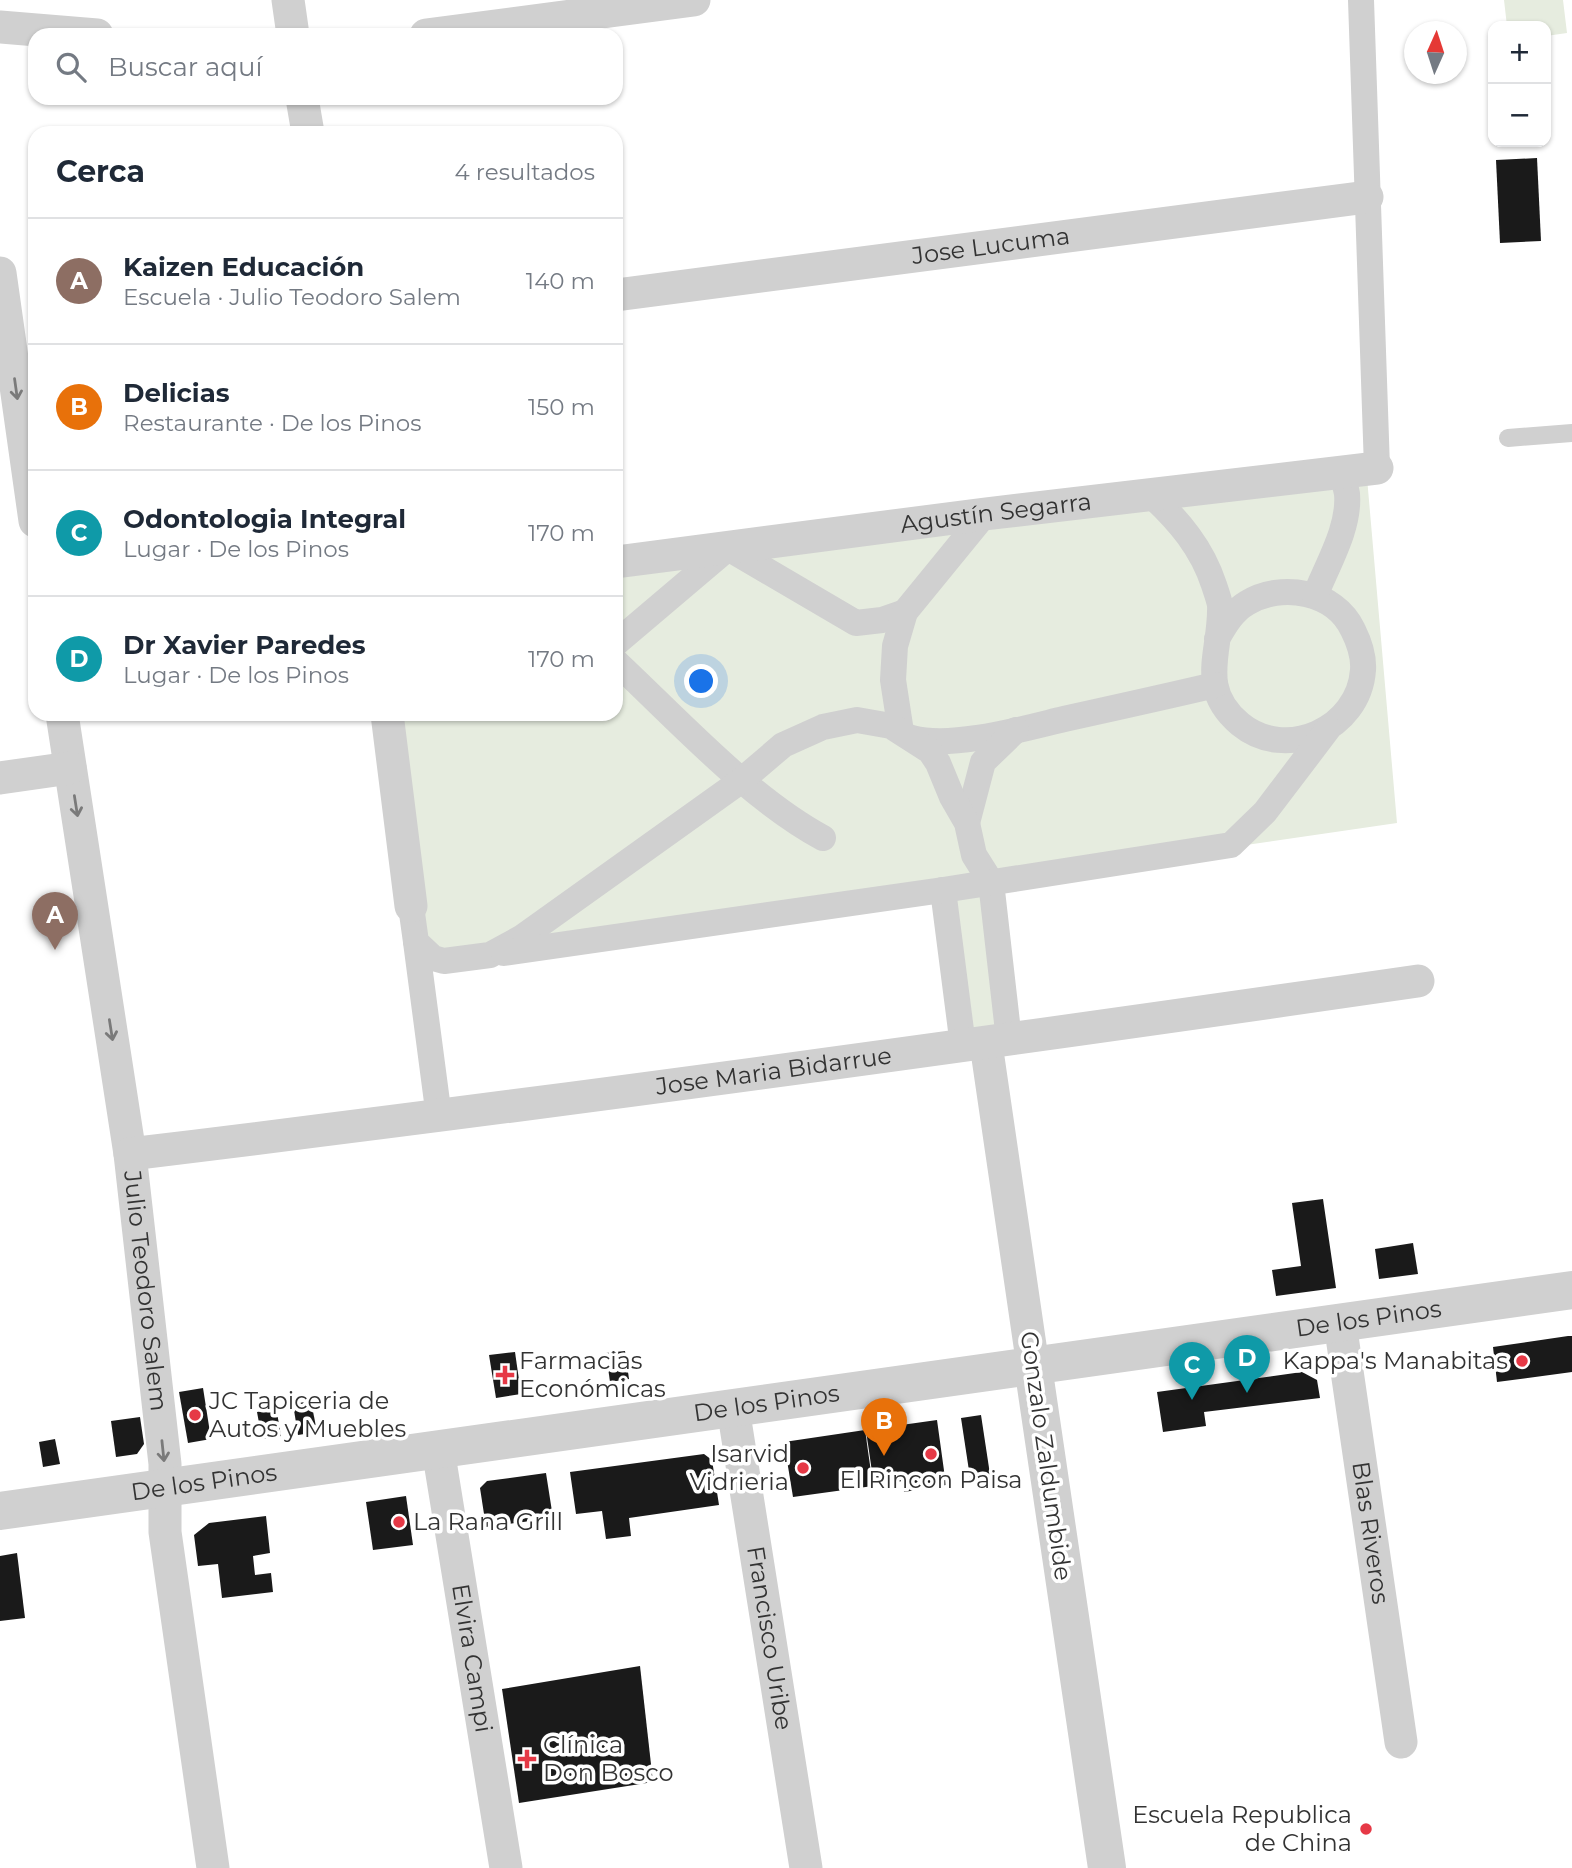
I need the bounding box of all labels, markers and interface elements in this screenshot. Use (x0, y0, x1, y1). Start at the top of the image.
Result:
north arrow (1404, 21, 1467, 84)
map controls (1488, 21, 1551, 147)
button: + (1488, 21, 1551, 84)
search box (28, 28, 623, 105)
icon: search (52, 48, 90, 86)
text: Buscar aquí (108, 51, 262, 83)
button: − (1488, 84, 1551, 147)
text: Cerca (56, 153, 145, 190)
text: 4 resultados (455, 158, 595, 186)
street label: Jose Lucuma (909, 221, 1071, 270)
text: Kaizen Educación (123, 251, 364, 283)
text: A (70, 267, 88, 295)
text: 140 m (526, 267, 595, 295)
text: Escuela · Julio Teodoro Salem (123, 283, 461, 311)
one-way arrow (10, 377, 23, 399)
text: Delicias (123, 377, 229, 409)
text: B (70, 393, 88, 421)
text: 150 m (528, 393, 595, 421)
text: Restaurante · De los Pinos (123, 409, 421, 437)
street label: Agustín Segarra (899, 487, 1093, 539)
text: Odontologia Integral (123, 503, 406, 535)
text: C (71, 519, 87, 547)
text: 170 m (528, 519, 595, 547)
text: Lugar · De los Pinos (123, 535, 349, 563)
text: Dr Xavier Paredes (123, 629, 366, 661)
text: D (70, 645, 89, 673)
text: 170 m (528, 645, 595, 673)
text: Lugar · De los Pinos (123, 661, 349, 689)
your location (684, 664, 718, 698)
one-way arrow (70, 794, 83, 817)
pin: A (32, 892, 78, 950)
one-way arrow (105, 1019, 118, 1041)
street label: Jose Maria Bidarrue (653, 1040, 893, 1101)
street label: Julio Teodoro Salem (118, 1168, 174, 1413)
street label: De los Pinos (1294, 1294, 1443, 1343)
street label: Gonzalo Zaldumbide (1015, 1329, 1078, 1583)
pin: D (1224, 1335, 1270, 1393)
pin: C (1169, 1342, 1215, 1400)
place label: Farmacias Económicas (519, 1346, 666, 1403)
place label: Kappa's Manabitas (1283, 1346, 1508, 1375)
marker: Kappa's Manabitas (1514, 1353, 1530, 1369)
marker: Farmacias Económicas (497, 1367, 513, 1383)
street label: De los Pinos (692, 1378, 841, 1427)
place label: JC Tapiceria de Autos y Muebles (208, 1386, 406, 1443)
pin: B (861, 1398, 907, 1456)
marker: JC Tapiceria de Autos y Muebles (187, 1407, 203, 1423)
one-way arrow (157, 1439, 170, 1461)
place label: Isarvid Vidrieria (689, 1439, 789, 1496)
marker: El Rincon Paisa (923, 1446, 939, 1462)
street label: De los Pinos (129, 1457, 279, 1506)
street label: Blas Riveros (1346, 1459, 1396, 1606)
marker: Isarvid Vidrieria (795, 1460, 811, 1476)
place label: El Rincon Paisa (839, 1465, 1023, 1494)
place label: La Rana Grill (413, 1507, 563, 1536)
marker: La Rana Grill (391, 1514, 407, 1530)
street label: Francisco Uribe (741, 1544, 799, 1732)
street label: Elvira Campi (446, 1582, 499, 1735)
place label: Clínica Don Bosco (543, 1730, 674, 1787)
marker: Clínica Don Bosco (517, 1749, 537, 1769)
place label: Escuela Republica de China (1132, 1800, 1352, 1857)
marker: Escuela Republica de China (1358, 1821, 1374, 1837)

